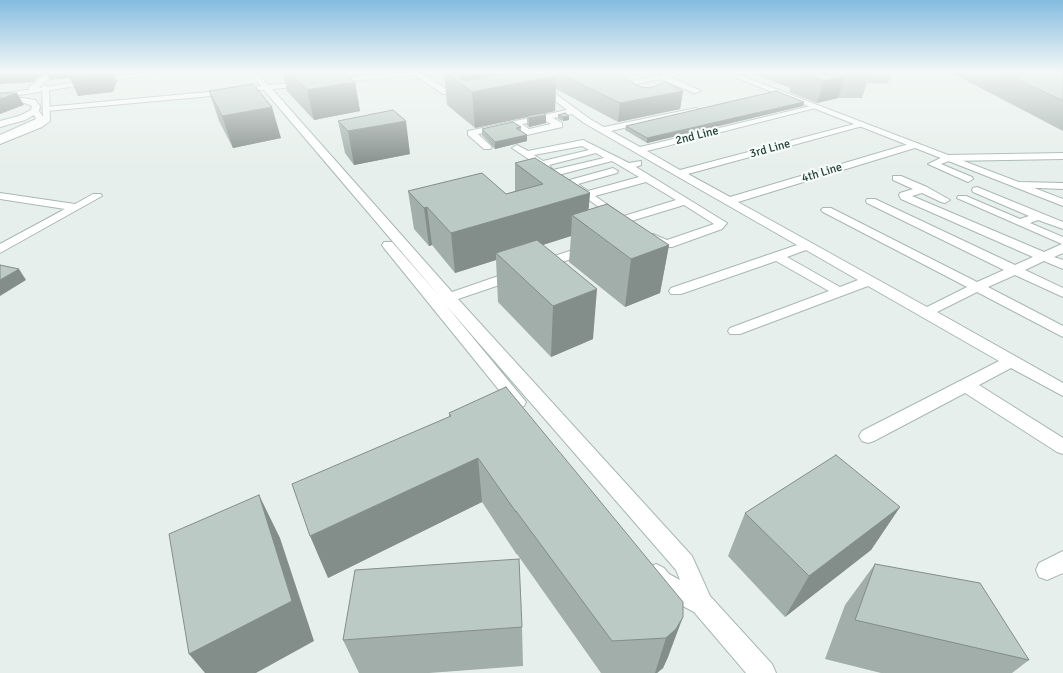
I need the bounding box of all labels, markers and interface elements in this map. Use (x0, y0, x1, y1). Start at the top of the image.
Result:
street label: 2nd Line (674, 124, 720, 148)
street label: 3rd Line (748, 137, 792, 161)
street label: 4th Line (800, 160, 844, 186)

